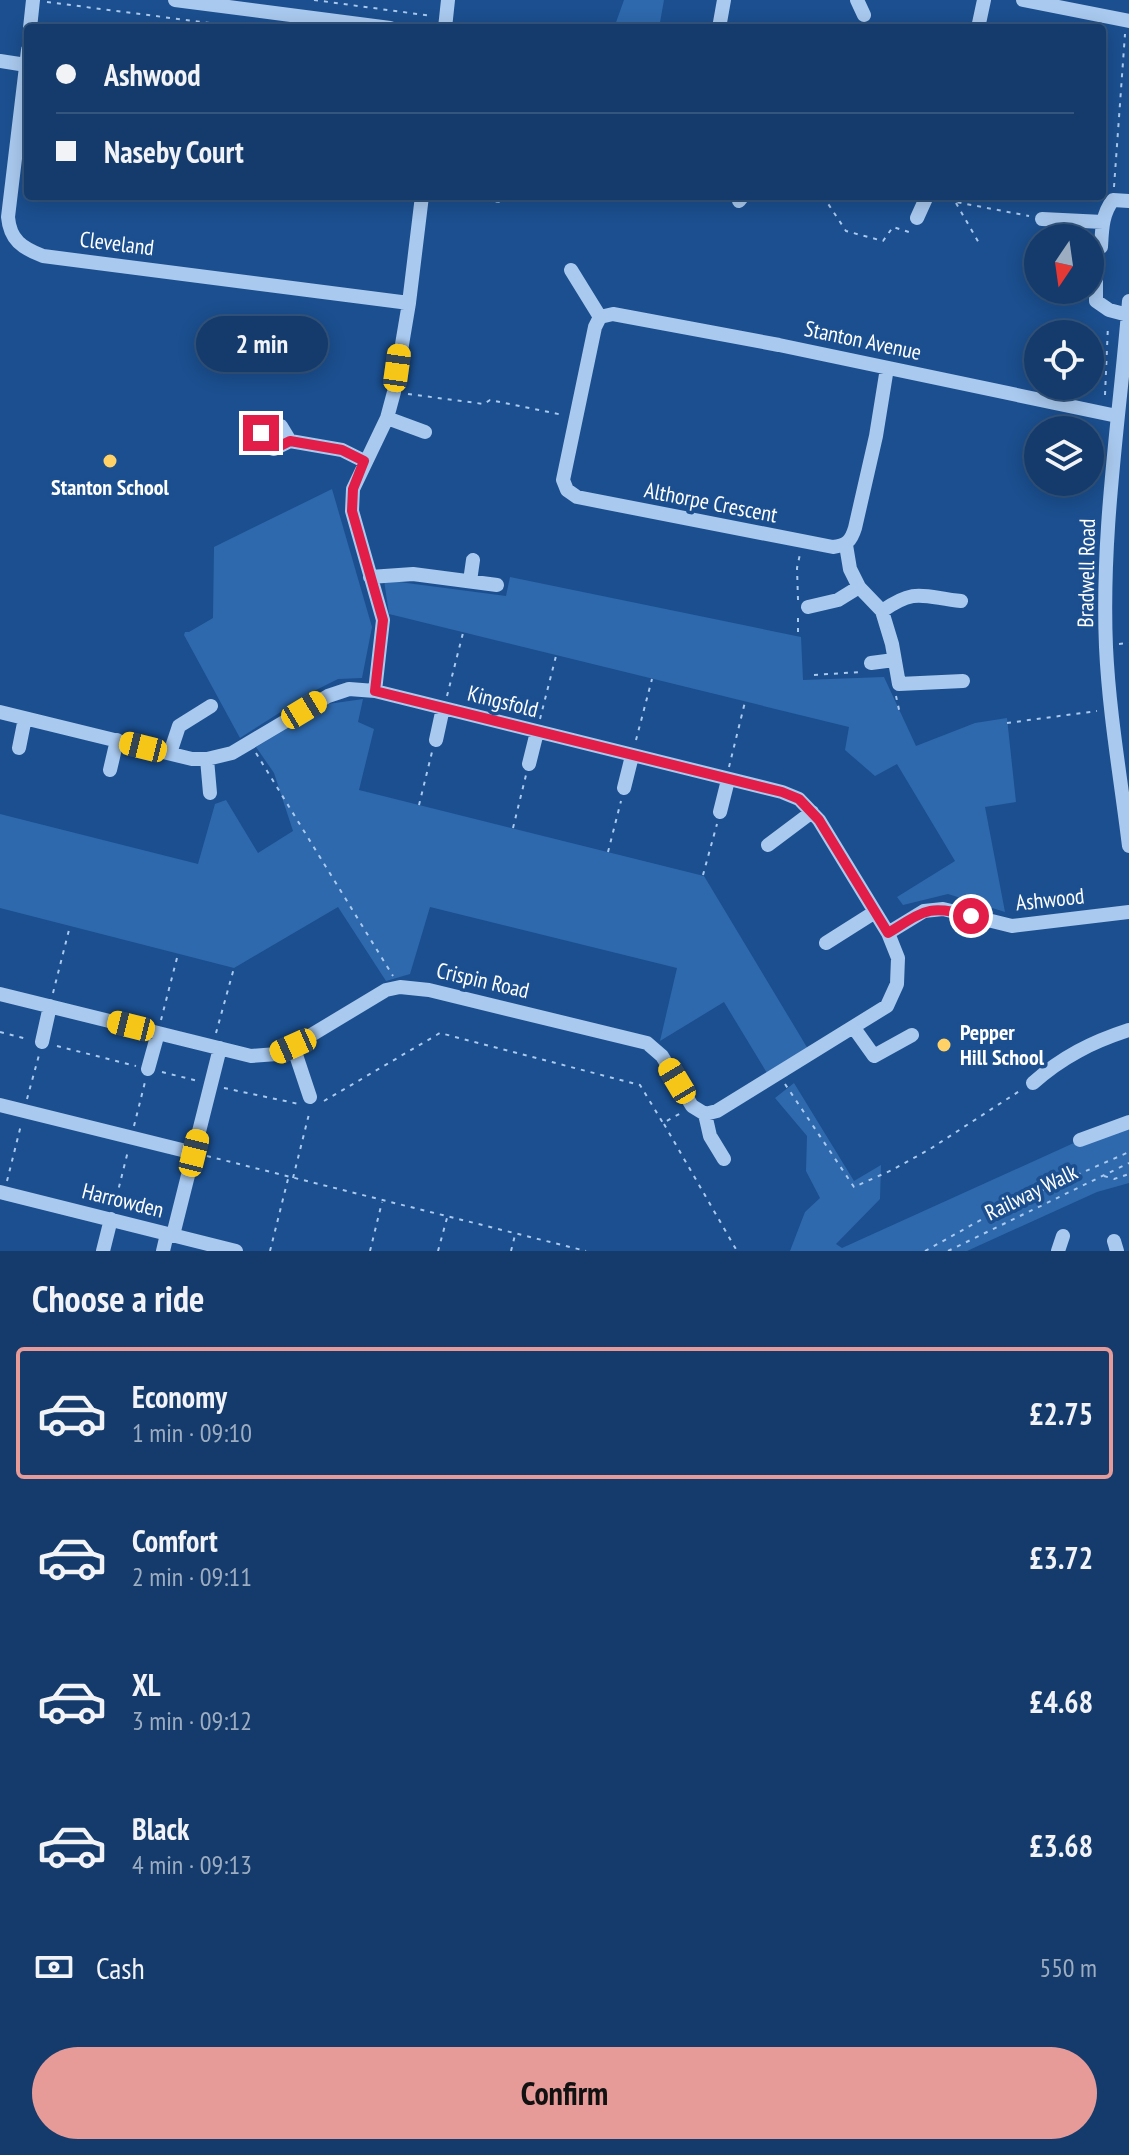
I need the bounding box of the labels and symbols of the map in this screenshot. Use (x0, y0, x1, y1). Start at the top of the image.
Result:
north arrow (1024, 224, 1104, 304)
street label: Cleveland (78, 225, 156, 261)
street label: Stanton Avenue (802, 314, 924, 366)
callout: 2 min (195, 317, 327, 373)
car (382, 343, 412, 393)
route end (243, 415, 279, 451)
marker: Stanton School (101, 452, 119, 470)
place label: Stanton School (51, 473, 170, 501)
street label: Althorpe Crescent (642, 475, 780, 529)
street label: Bradwell Road (1071, 518, 1101, 628)
street label: Kingsfold (465, 679, 541, 723)
car (277, 687, 331, 733)
car (117, 730, 169, 764)
street label: Ashwood (1014, 881, 1086, 917)
route start (953, 898, 989, 934)
street label: Crispin Road (434, 956, 532, 1004)
car (105, 1009, 157, 1043)
place label: Pepper Hill School (960, 1018, 1045, 1071)
car (266, 1025, 320, 1067)
marker: Pepper Hill School (935, 1036, 953, 1054)
car (654, 1054, 700, 1108)
car (177, 1127, 211, 1179)
street label: Railway Walk (980, 1157, 1082, 1226)
street label: Harrowden (79, 1176, 167, 1224)

